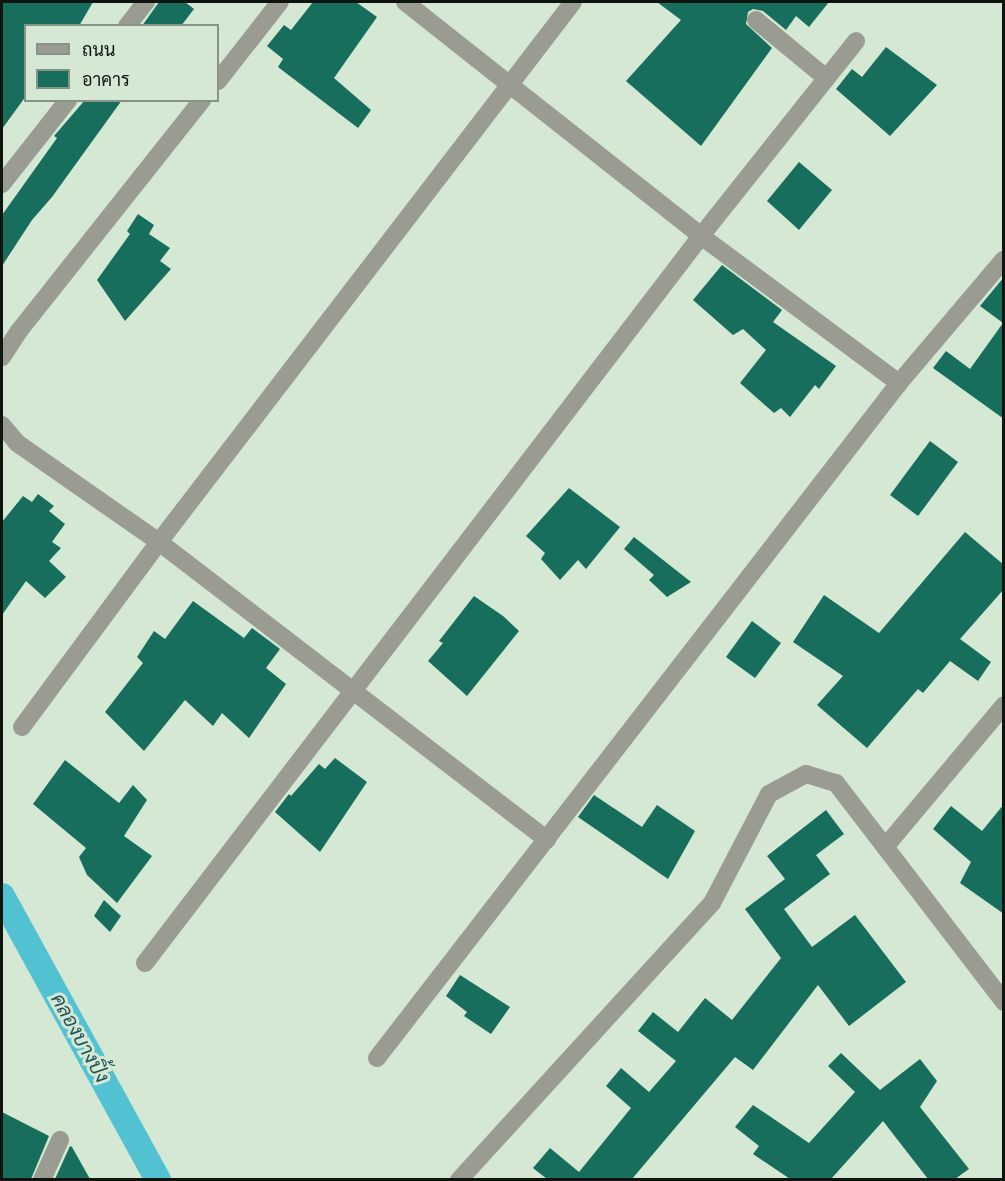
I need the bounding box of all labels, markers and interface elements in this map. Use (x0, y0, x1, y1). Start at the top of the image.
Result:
legend (24, 24, 219, 102)
text: ถนน (82, 39, 115, 61)
text: อาคาร (82, 69, 130, 91)
water label: คลองบางปิ้ง (46, 989, 114, 1087)

